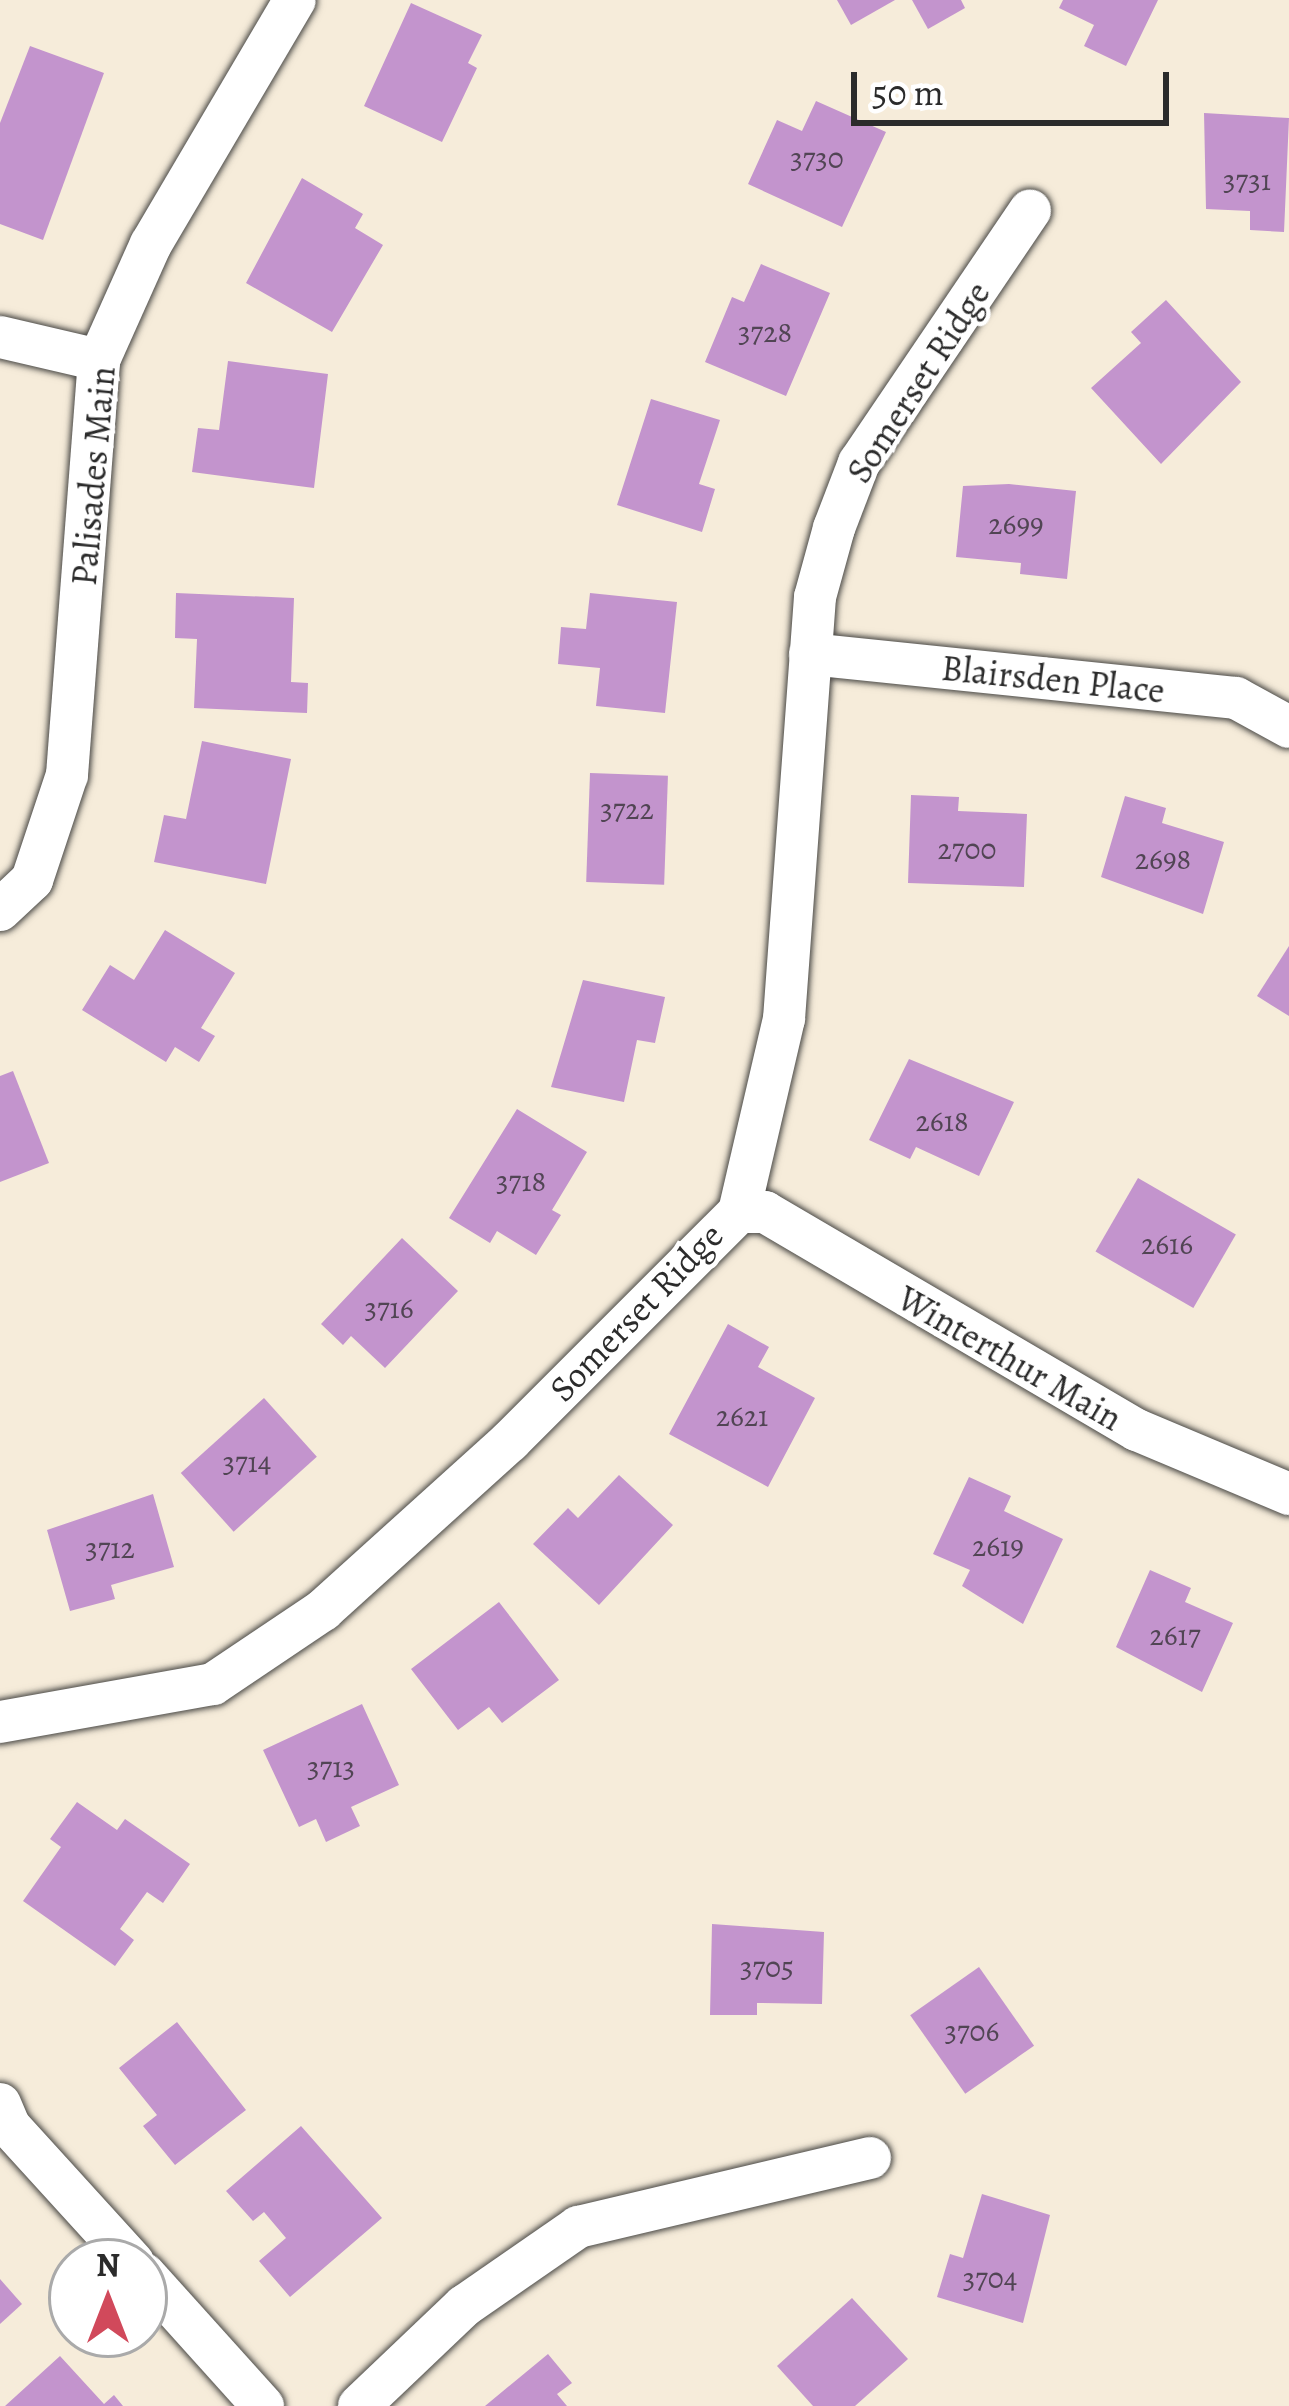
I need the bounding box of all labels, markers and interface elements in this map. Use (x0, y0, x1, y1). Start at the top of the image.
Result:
scale bar (857, 48, 1175, 122)
text: 50 m (872, 68, 944, 117)
house number: 3730 (790, 140, 844, 176)
house number: 3731 (1223, 162, 1271, 198)
street label: Somerset Ridge (837, 273, 999, 491)
house number: 3728 (738, 314, 792, 350)
street label: Palisades Main (62, 365, 124, 587)
house number: 2699 (988, 506, 1044, 542)
street label: Blairsden Place (939, 646, 1167, 712)
house number: 3722 (600, 791, 654, 827)
house number: 2700 (938, 831, 996, 867)
house number: 2698 (1135, 841, 1191, 877)
house number: 2618 (916, 1103, 968, 1139)
house number: 3718 (496, 1163, 546, 1199)
street label: Somerset Ridge (540, 1214, 732, 1410)
house number: 2616 (1141, 1226, 1193, 1262)
street label: Winterthur Main (890, 1276, 1130, 1440)
house number: 3716 (364, 1290, 414, 1326)
house number: 2621 (716, 1398, 768, 1434)
house number: 3714 (223, 1444, 271, 1480)
house number: 2619 (972, 1528, 1024, 1564)
house number: 3712 (85, 1530, 135, 1566)
house number: 2617 (1150, 1617, 1200, 1653)
house number: 3713 (307, 1749, 355, 1785)
house number: 3705 (740, 1949, 794, 1985)
house number: 3706 (945, 2013, 999, 2049)
north arrow (48, 2238, 168, 2358)
text: N (96, 2242, 120, 2287)
house number: 3704 (963, 2260, 1017, 2296)

